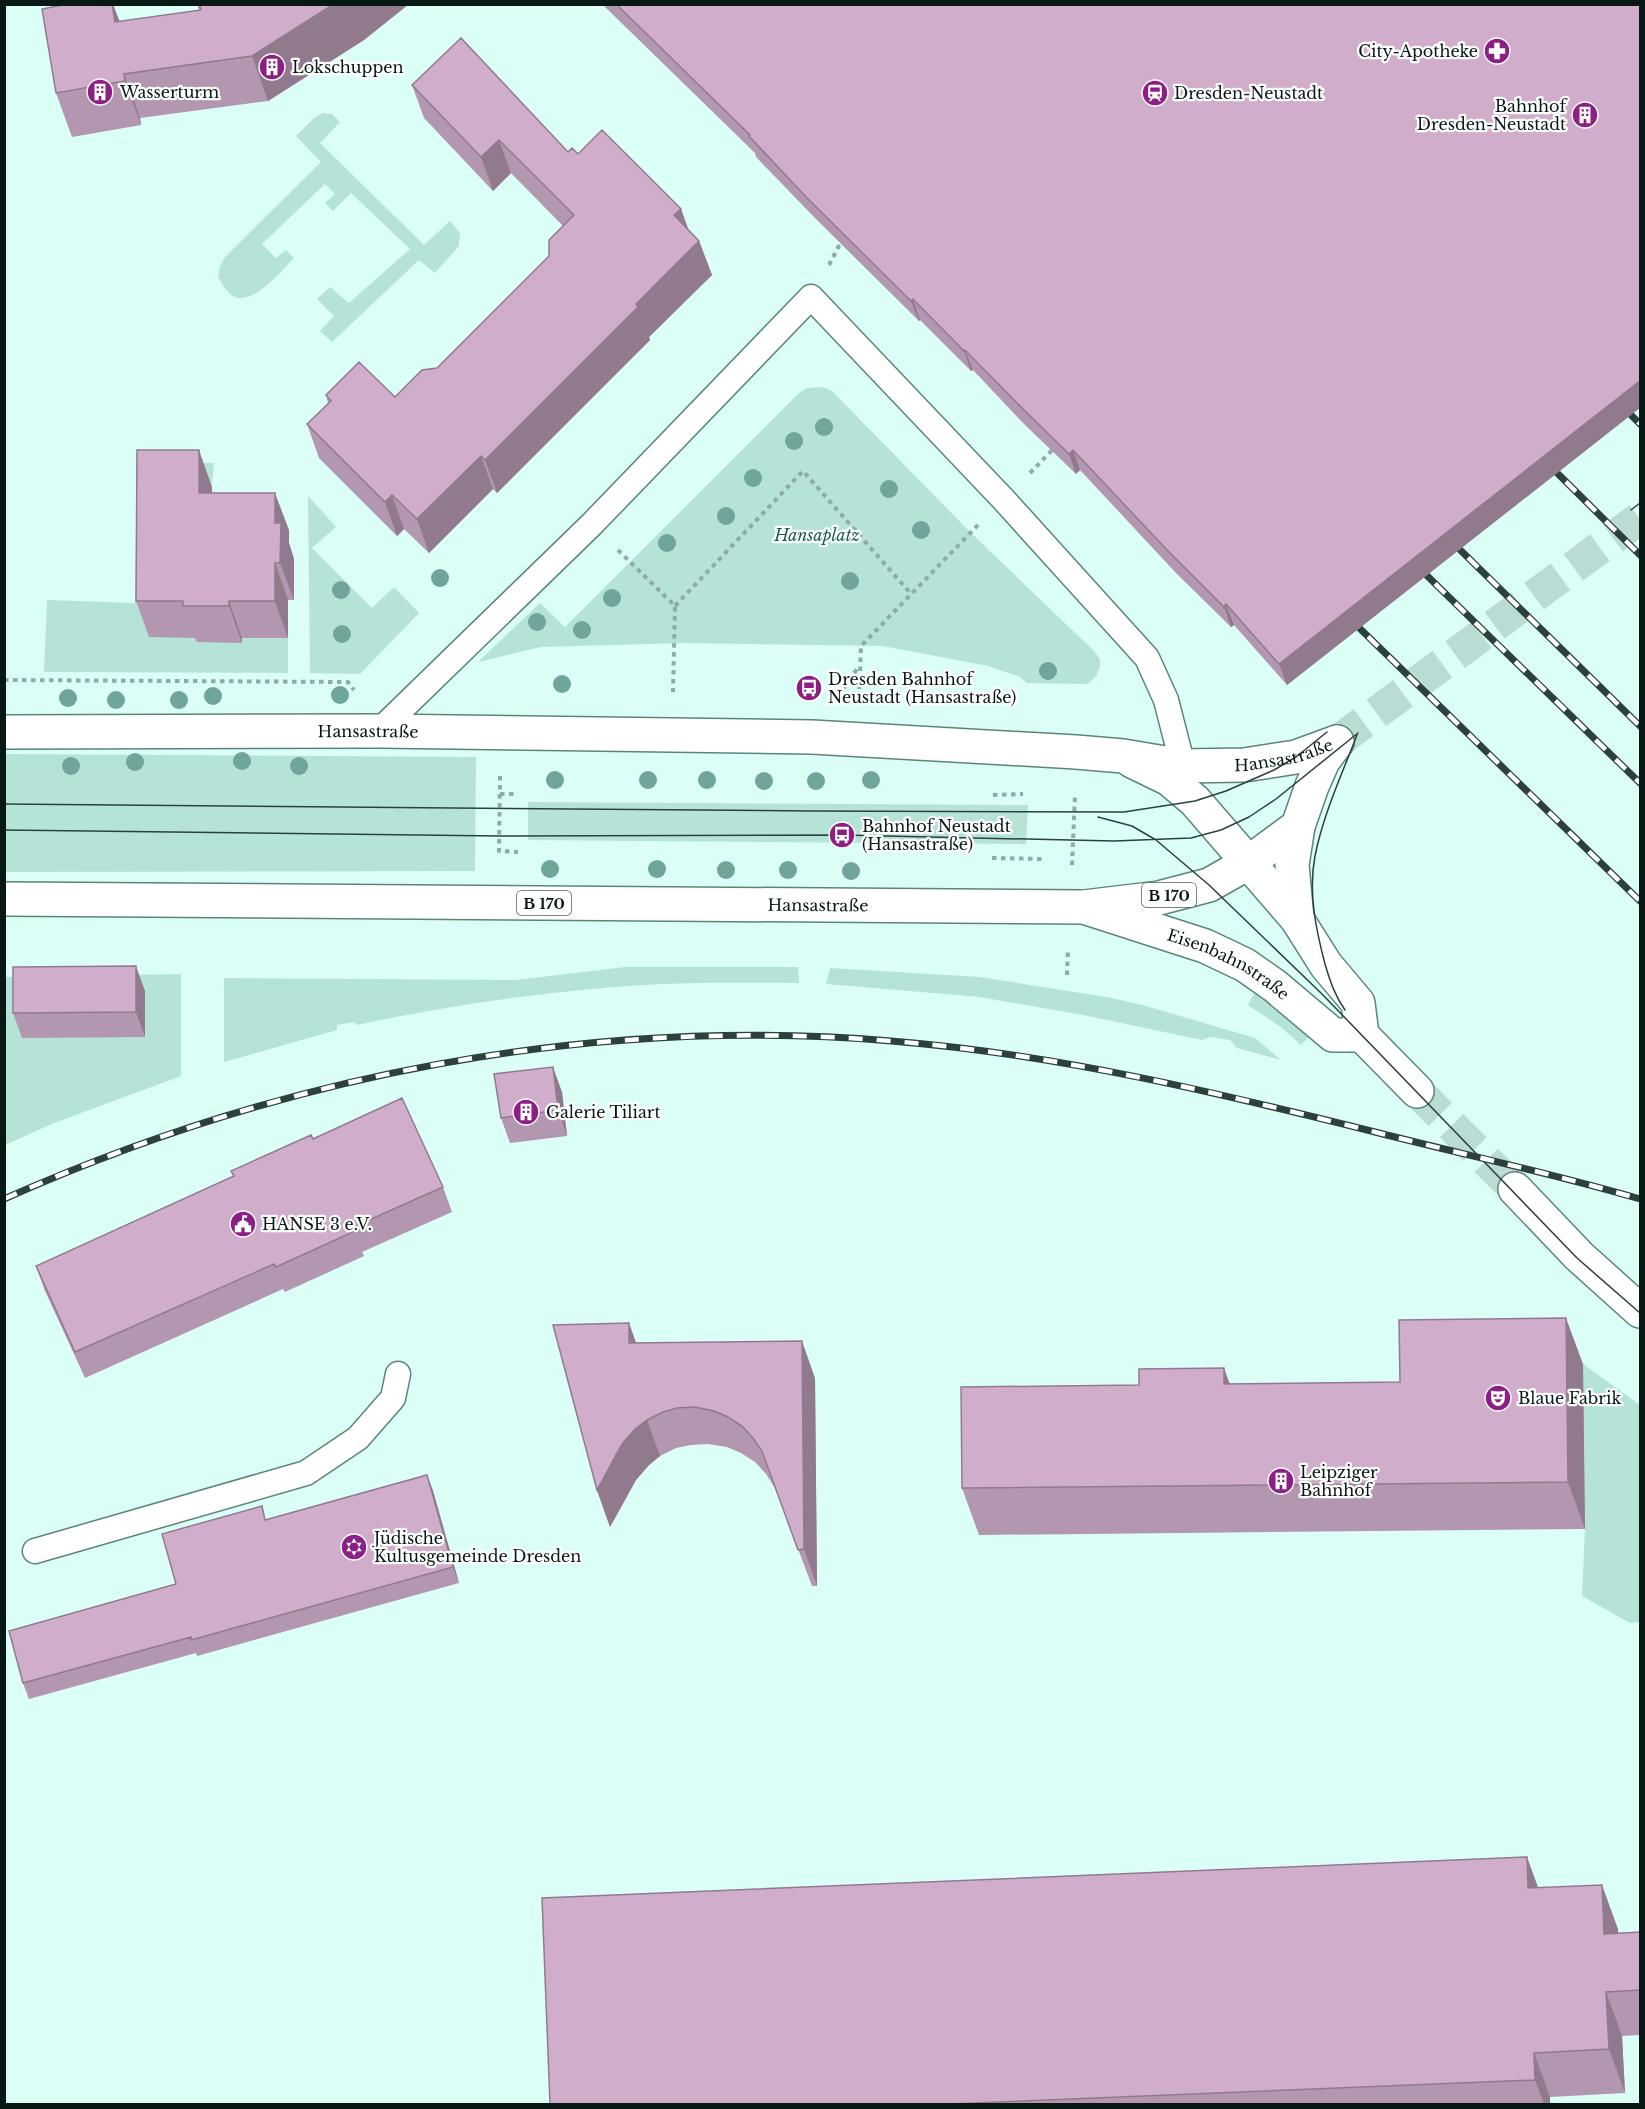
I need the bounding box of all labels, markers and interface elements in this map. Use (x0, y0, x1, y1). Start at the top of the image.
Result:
pharmacy icon: City-Apotheke (1482, 36, 1512, 66)
place label: City-Apotheke (1358, 41, 1478, 61)
building icon: Lokschuppen (257, 52, 287, 82)
place label: Lokschuppen (292, 57, 403, 77)
building icon: Wasserturm (85, 77, 115, 107)
station icon: Dresden-Neustadt (1140, 78, 1170, 108)
place label: Wasserturm (119, 82, 219, 102)
place label: Dresden-Neustadt (1174, 83, 1323, 103)
place label: Bahnhof Dresden-Neustadt (1417, 96, 1568, 134)
building icon: Bahnhof Dresden-Neustadt (1570, 100, 1600, 130)
park label: Hansaplatz (773, 525, 860, 545)
place label: Dresden Bahnhof Neustadt (Hansastraße) (828, 669, 1016, 707)
bus stop icon: Dresden Bahnhof Neustadt (Hansastraße) (794, 673, 824, 703)
street label: Hansastraße (318, 721, 419, 742)
street label: Hansastraße (1234, 734, 1335, 775)
place label: Bahnhof Neustadt (Hansastraße) (862, 816, 1011, 854)
bus stop icon: Bahnhof Neustadt (Hansastraße) (827, 820, 857, 850)
road number: B 170 (1142, 883, 1196, 907)
road number: B 170 (517, 891, 571, 915)
street label: Hansastraße (767, 895, 868, 915)
street label: Eisenbahnstraße (1165, 924, 1294, 1004)
building icon: Galerie Tiliart (511, 1097, 541, 1127)
place label: Galerie Tiliart (546, 1102, 661, 1122)
public building icon: HANSE 3 e.V. (228, 1209, 258, 1239)
place label: HANSE 3 e.V. (262, 1214, 372, 1234)
theatre icon: Blaue Fabrik (1483, 1383, 1513, 1413)
place label: Blaue Fabrik (1518, 1388, 1621, 1408)
place label: Leipziger Bahnhof (1300, 1462, 1378, 1500)
building icon: Leipziger Bahnhof (1266, 1466, 1296, 1496)
place label: Jüdische Kultusgemeinde Dresden (372, 1528, 581, 1566)
synagogue icon: Jüdische Kultusgemeinde Dresden (339, 1532, 369, 1562)

